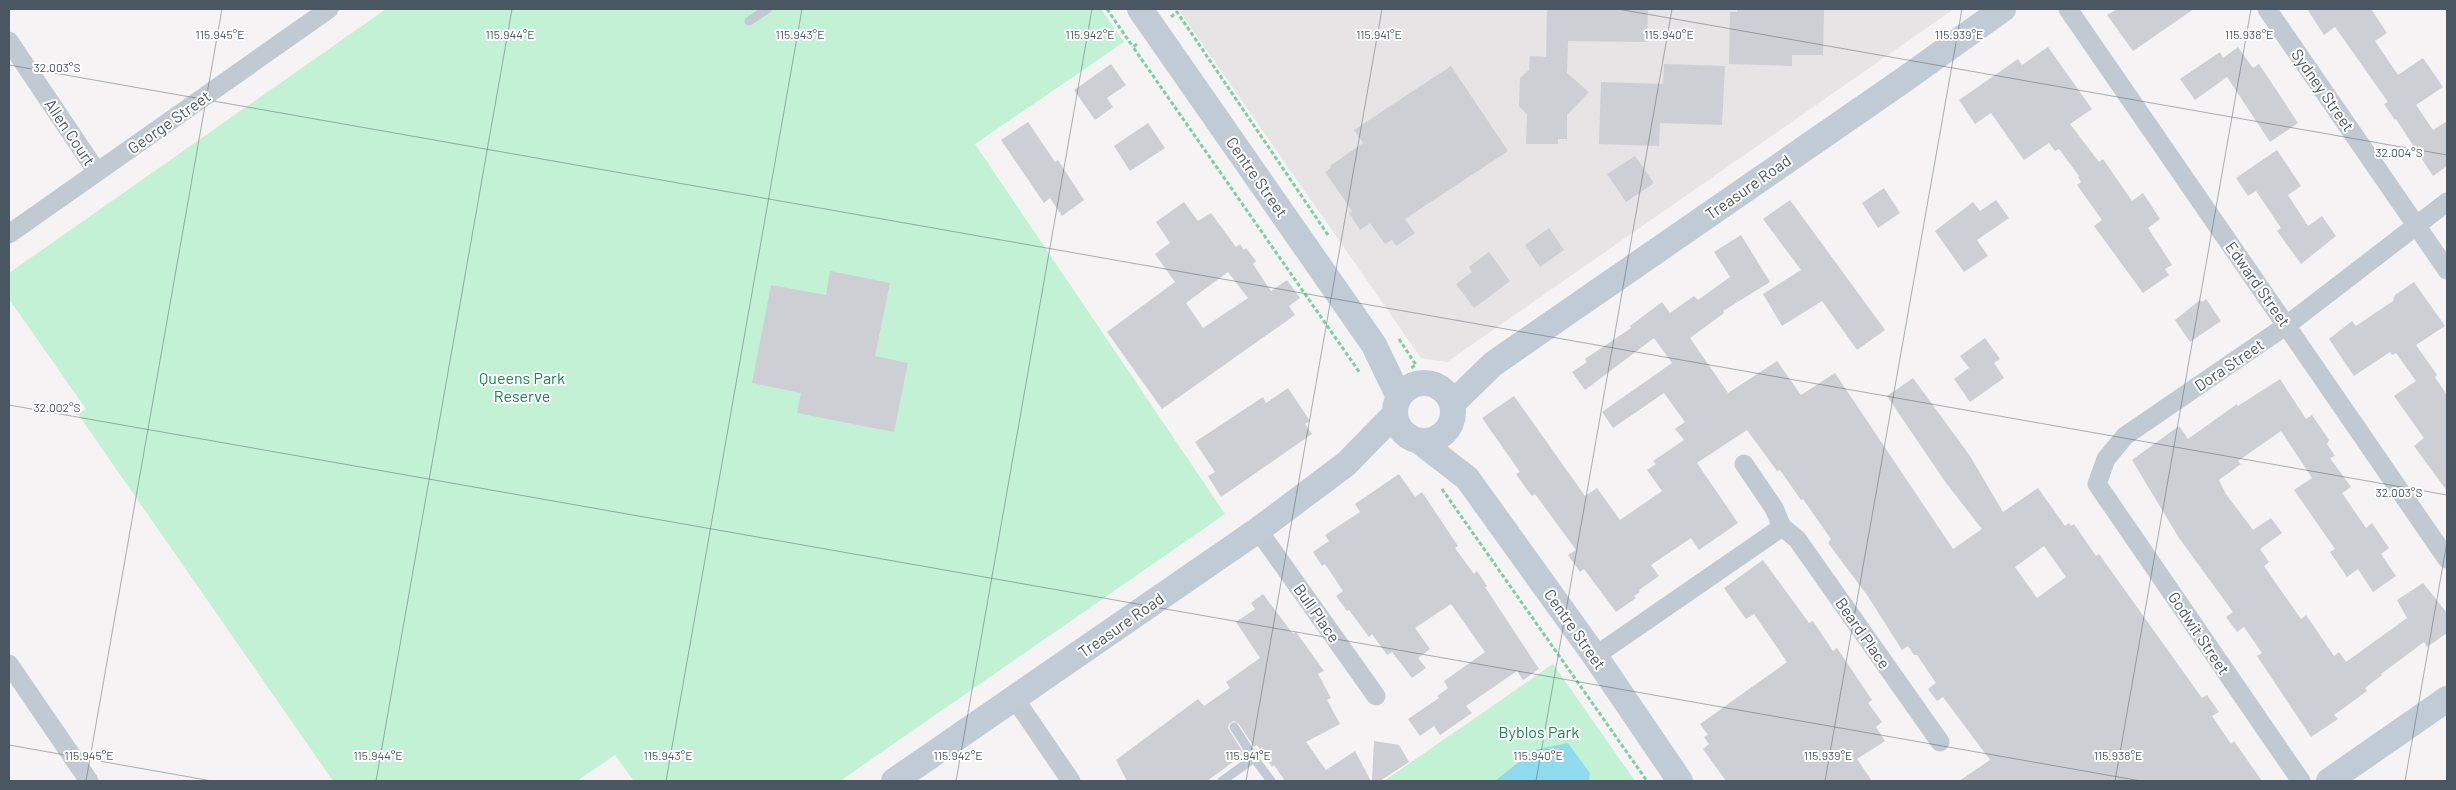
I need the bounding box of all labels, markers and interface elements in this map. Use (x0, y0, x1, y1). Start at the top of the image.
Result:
text: 115.945°E (196, 27, 244, 41)
text: 115.944°E (485, 27, 535, 41)
text: 115.943°E (776, 27, 824, 41)
text: 115.942°E (1065, 27, 1115, 41)
text: 115.941°E (1356, 27, 1402, 41)
text: 115.940°E (1644, 27, 1694, 41)
text: 115.939°E (1935, 27, 1983, 41)
text: 115.938°E (2225, 27, 2273, 41)
street label: Sydney Street (2288, 45, 2359, 135)
text: 32.003°S (34, 60, 80, 74)
street label: George Street (124, 86, 214, 157)
street label: Allen Court (41, 95, 100, 169)
street label: Centre Street (1223, 133, 1292, 221)
text: 32.004°S (2375, 145, 2423, 159)
street label: Treasure Road (1701, 150, 1794, 223)
street label: Edward Street (2222, 238, 2295, 330)
street label: Dora Street (2190, 334, 2267, 395)
park label: Queens Park Reserve (479, 368, 565, 405)
text: 32.002°S (33, 400, 81, 414)
text: 32.003°S (2376, 485, 2422, 499)
street label: Bull Place (1290, 580, 1344, 646)
street label: Centre Street (1541, 585, 1610, 673)
street label: Treasure Road (1074, 588, 1167, 661)
street label: Godwit Street (2165, 588, 2234, 678)
street label: Beard Place (1832, 593, 1895, 672)
park label: Byblos Park (1499, 722, 1579, 741)
text: 115.945°E (65, 748, 113, 762)
text: 115.944°E (353, 748, 403, 762)
text: 115.943°E (644, 748, 692, 762)
text: 115.942°E (933, 748, 983, 762)
text: 115.941°E (1225, 748, 1271, 762)
text: 115.940°E (1513, 748, 1563, 762)
text: 115.939°E (1804, 748, 1852, 762)
text: 115.938°E (2094, 748, 2142, 762)

